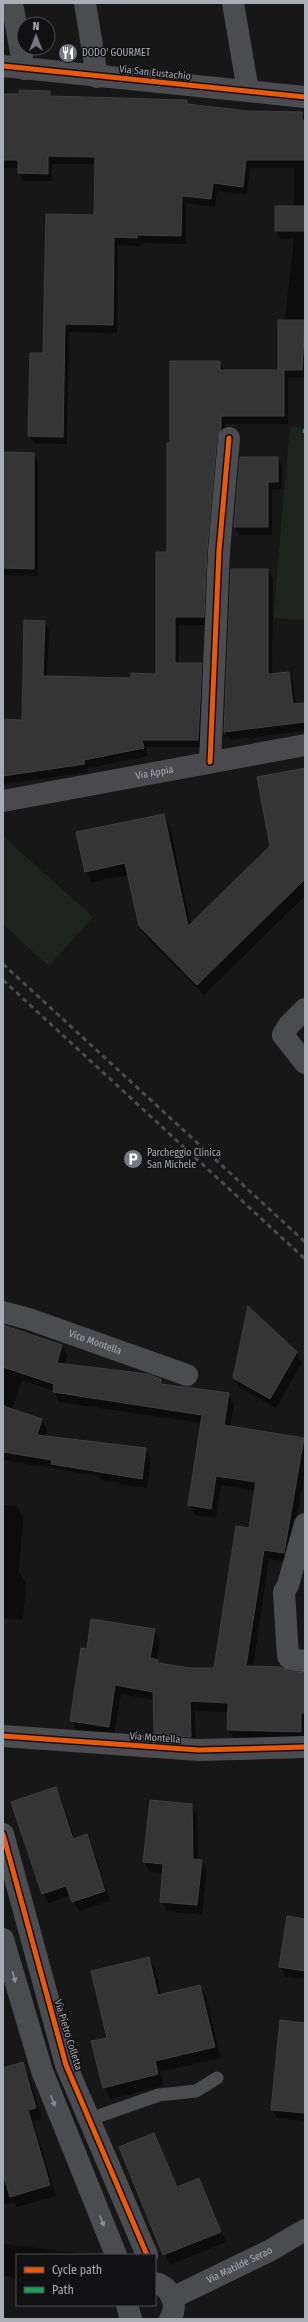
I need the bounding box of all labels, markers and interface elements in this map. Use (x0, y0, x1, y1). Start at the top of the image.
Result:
north arrow (16, 16, 56, 56)
text: N (33, 20, 39, 33)
restaurant icon: DODO' GOURMET (57, 42, 79, 64)
place label: DODO' GOURMET (82, 47, 151, 59)
street label: Via San Eustachio (119, 63, 191, 83)
street label: Via Appia (135, 764, 174, 782)
place label: Parcheggio Clinica San Michele (147, 1147, 221, 1171)
parking icon: Parcheggio Clinica San Michele (122, 1148, 144, 1170)
street label: Vico Montella (67, 1328, 123, 1357)
street label: Via Montella (129, 1730, 181, 1746)
one-way arrow (11, 1971, 17, 1983)
street label: Via Pietro Colletta (52, 1998, 84, 2072)
one-way arrow (51, 2095, 57, 2107)
one-way arrow (99, 2216, 105, 2227)
street label: Via Matilde Serao (205, 2244, 274, 2286)
legend (16, 2254, 156, 2306)
text: Cycle path (52, 2263, 102, 2277)
text: Path (52, 2283, 74, 2297)

